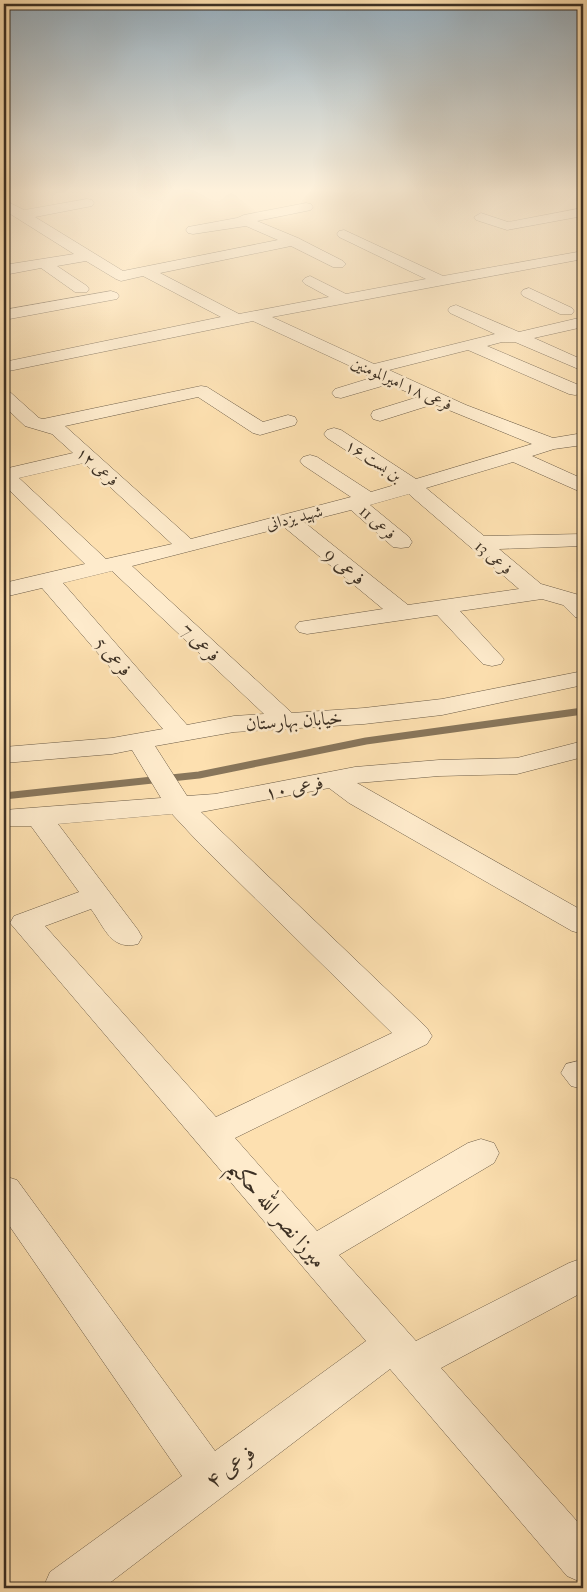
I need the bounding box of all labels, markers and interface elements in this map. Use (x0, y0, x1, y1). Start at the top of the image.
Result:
street label: فرعی ۱۸ امیرالمومنین (348, 353, 455, 415)
street label: بن بست ۱۶ (342, 435, 405, 486)
street label: فرعی ۱۲ (72, 443, 122, 491)
street label: شهید یزدانی (264, 501, 325, 535)
street label: فرعی 11 (355, 501, 400, 544)
street label: فرعی 13 (470, 536, 516, 579)
street label: فرعی 9 (319, 544, 369, 591)
street label: فرعی 7 (175, 619, 225, 667)
street label: فرعی 5 (89, 633, 136, 681)
street label: خیابان بهارستان (245, 707, 343, 736)
street label: فرعی ۱۰ (263, 772, 325, 805)
street label: میرزا نصر الله حکیم (217, 1151, 335, 1279)
street label: فرعی ۴ (201, 1440, 261, 1495)

